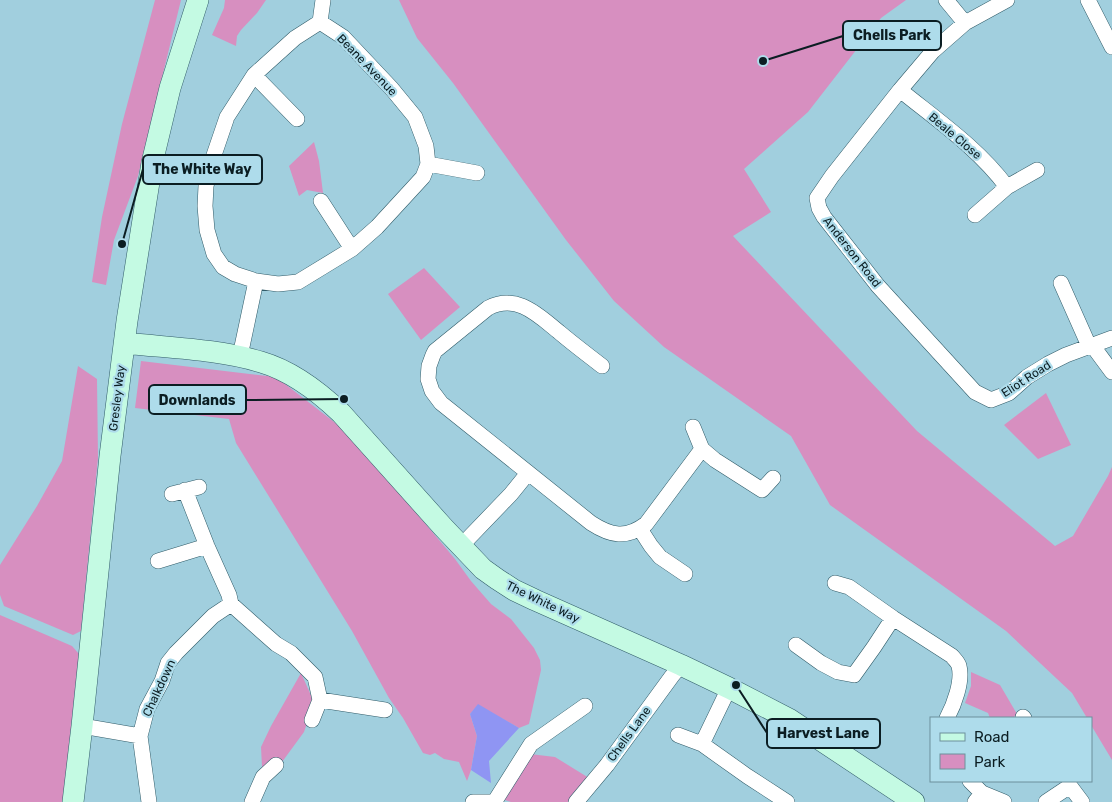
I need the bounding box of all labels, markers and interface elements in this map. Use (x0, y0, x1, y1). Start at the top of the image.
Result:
callout: Chells Park (843, 21, 941, 50)
text: Chells Park (853, 27, 932, 44)
street label: Beane Avenue (334, 31, 400, 99)
street label: Beale Close (926, 110, 984, 162)
callout: The White Way (143, 155, 262, 184)
text: The White Way (152, 161, 252, 178)
street label: Anderson Road (820, 214, 884, 290)
street label: Eliot Road (999, 358, 1053, 400)
street label: Gresley Way (106, 364, 128, 432)
callout: Downlands (149, 385, 246, 414)
text: Downlands (159, 392, 236, 409)
street label: The White Way (504, 578, 582, 626)
street label: Chalkdown (140, 657, 178, 719)
street label: Chells Lane (604, 704, 654, 764)
legend (930, 717, 1092, 782)
callout: Harvest Lane (767, 719, 880, 748)
text: Harvest Lane (777, 725, 869, 742)
text: Road (974, 728, 1010, 746)
text: Park (974, 753, 1005, 771)

